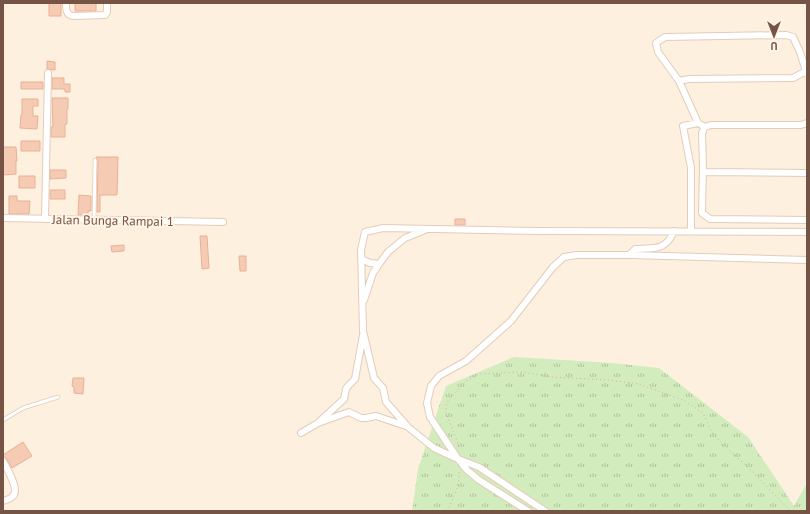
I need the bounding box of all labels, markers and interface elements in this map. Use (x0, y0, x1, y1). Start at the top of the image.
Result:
north arrow (754, 16, 794, 56)
text: U (770, 39, 777, 53)
street label: Jalan Bunga Rampai 1 (51, 211, 174, 230)

